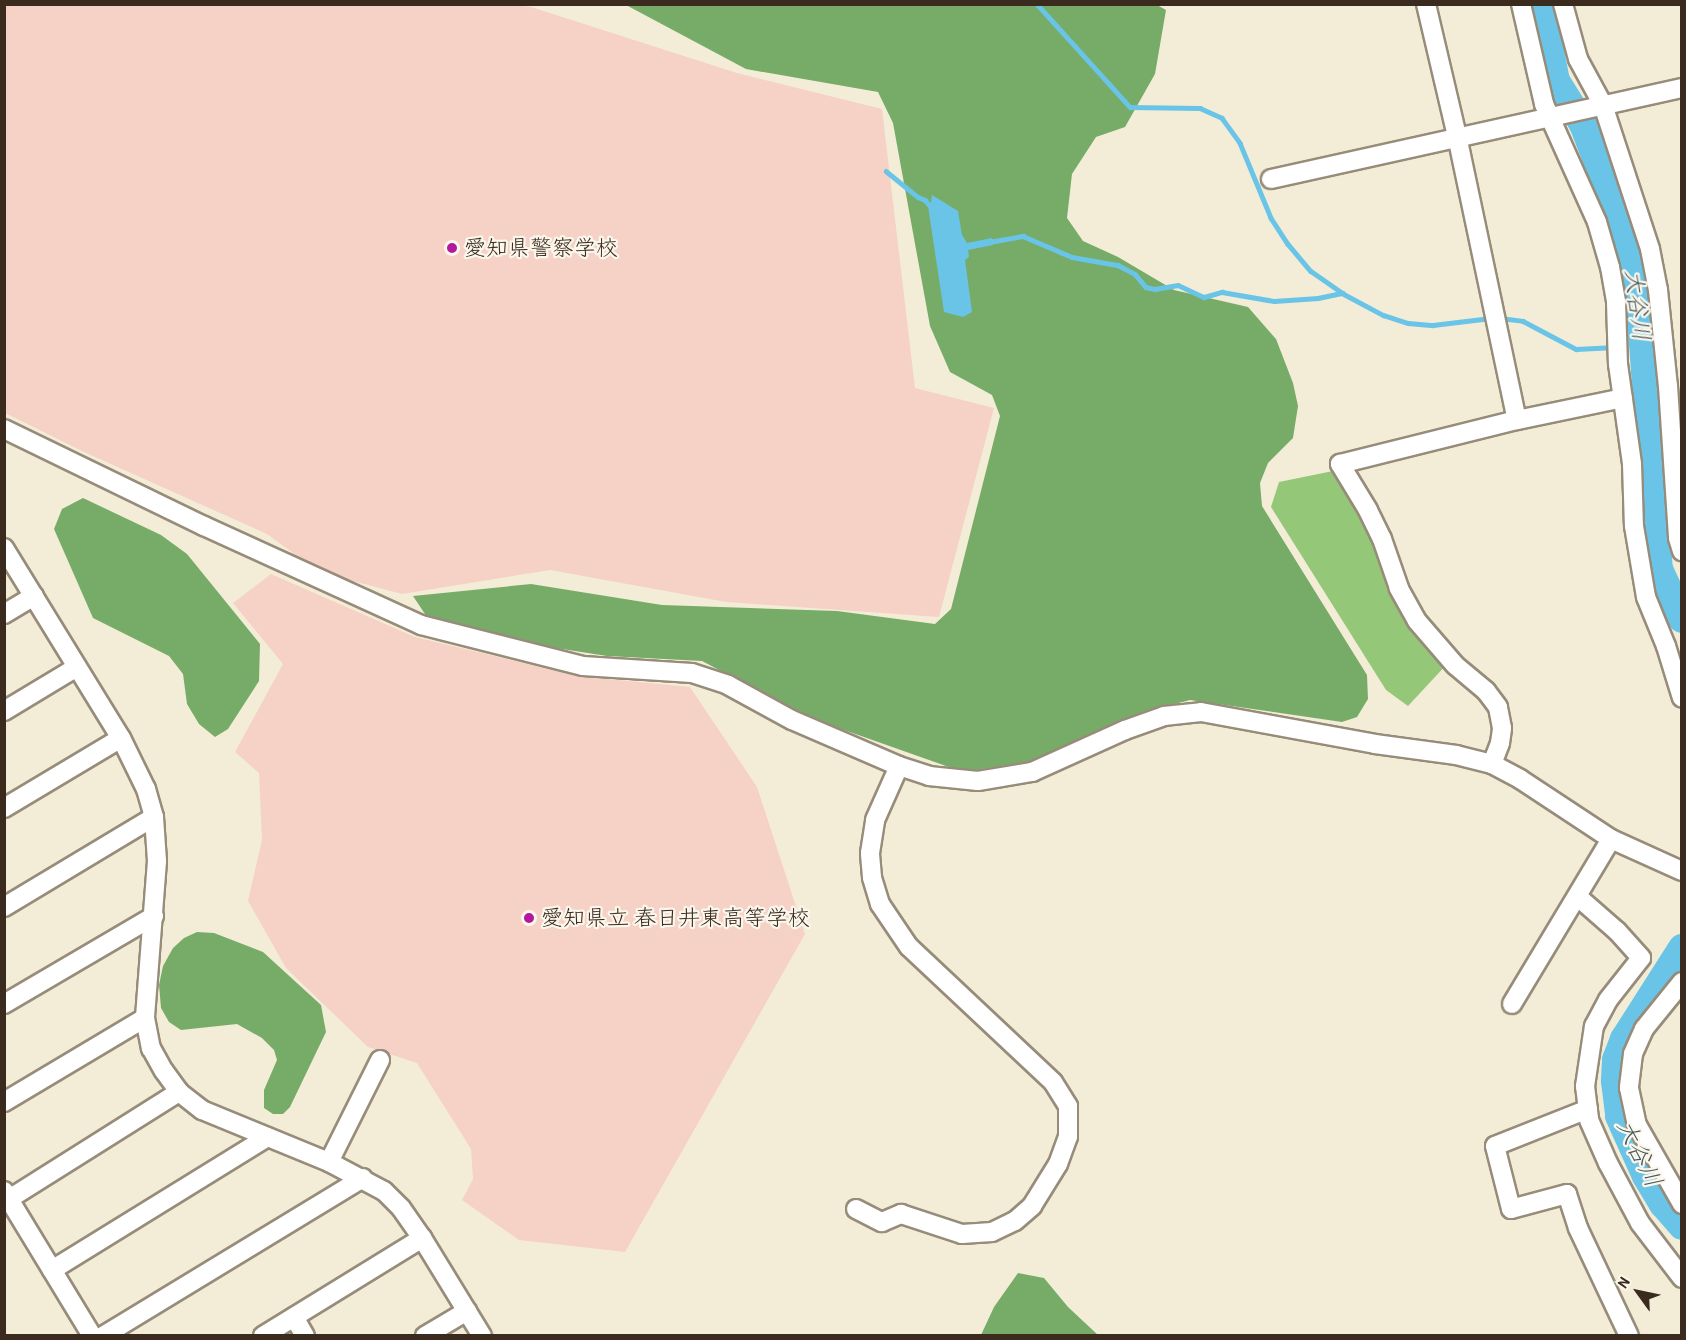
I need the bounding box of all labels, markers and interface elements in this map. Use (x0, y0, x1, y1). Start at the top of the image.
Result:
place label: 愛知県警察学校 (464, 235, 618, 261)
marker: 愛知県警察学校 (445, 241, 459, 255)
water label: 大谷川 (1619, 268, 1657, 342)
place label: 愛知県立 春日井東高等学校 (541, 905, 810, 931)
marker: 愛知県立 春日井東高等学校 (522, 911, 536, 925)
water label: 大谷川 (1611, 1114, 1669, 1192)
north arrow (1608, 1262, 1668, 1322)
text: N (1611, 1273, 1634, 1292)

